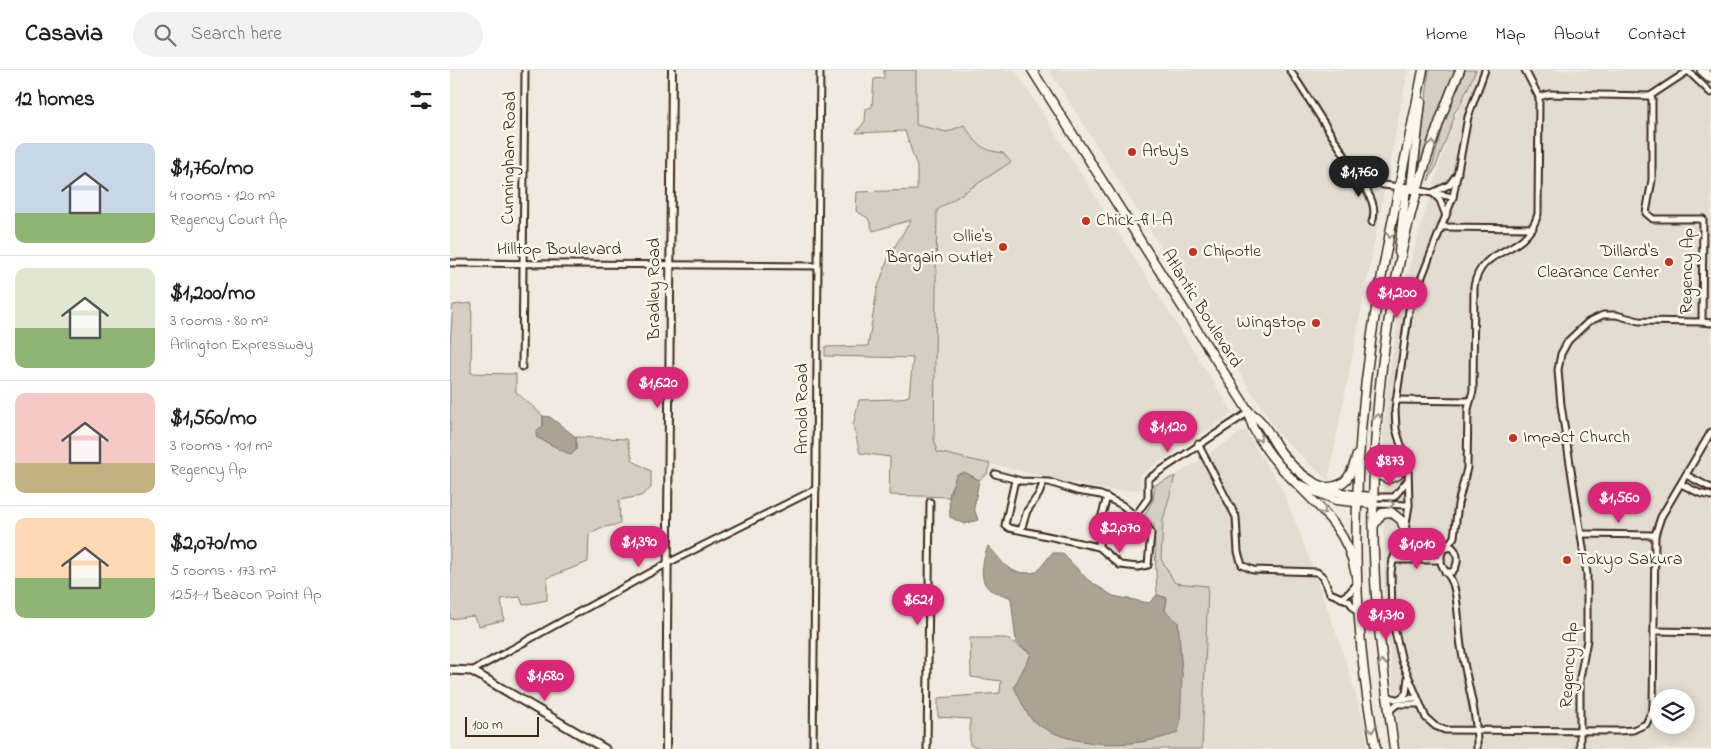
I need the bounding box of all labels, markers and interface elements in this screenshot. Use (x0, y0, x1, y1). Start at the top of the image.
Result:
search box (133, 12, 483, 57)
text: Casavia (25, 17, 103, 52)
icon: search (151, 21, 179, 49)
text: Search here (191, 21, 282, 48)
text: Home (1426, 22, 1467, 48)
text: Map (1495, 22, 1526, 48)
text: About (1554, 22, 1600, 48)
text: Contact (1628, 22, 1686, 48)
text: 12 homes (15, 85, 95, 115)
icon: filters (407, 86, 435, 114)
street label: Cunningham Road (496, 91, 525, 225)
place label: Arby's (1142, 139, 1189, 165)
one-way arrow (1426, 140, 1436, 148)
marker: Arby's (1126, 146, 1138, 158)
text: $1,760/mo (170, 154, 254, 184)
pin: $1,760 (1318, 156, 1400, 198)
text: $1,760 (1340, 160, 1378, 184)
icon: home (55, 163, 115, 223)
text: 4 rooms · 120 m² (170, 184, 275, 208)
text: Regency Court Ap (170, 208, 287, 232)
place label: Chick-fil-A (1096, 208, 1173, 234)
marker: Chick-fil-A (1080, 215, 1092, 227)
place label: Ollie's Bargain Outlet (885, 224, 993, 272)
street label: Regency Ap (1674, 227, 1703, 314)
one-way arrow (1386, 231, 1396, 240)
street label: Hilltop Boulevard (497, 237, 621, 263)
street label: Bradley Road (642, 238, 668, 341)
place label: Chipotle (1203, 239, 1262, 265)
place label: Dillard's Clearance Center (1537, 239, 1659, 286)
marker: Ollie's Bargain Outlet (997, 241, 1009, 253)
street label: Atlantic Boulevard (1154, 245, 1248, 373)
marker: Chipotle (1187, 246, 1199, 258)
marker: Dillard's Clearance Center (1663, 256, 1675, 268)
pin: $1,200 (1356, 276, 1438, 319)
text: $1,200/mo (170, 279, 255, 309)
text: $1,200 (1377, 281, 1417, 305)
icon: home (55, 288, 115, 348)
text: 3 rooms · 80 m² (170, 309, 268, 333)
place label: Wingstop (1237, 310, 1306, 337)
marker: Wingstop (1310, 317, 1322, 329)
text: Arlington Expressway (170, 333, 313, 357)
street label: Arnold Road (790, 363, 816, 455)
pin: $1,620 (617, 366, 699, 409)
text: $1,620 (638, 371, 678, 395)
text: $1,560/mo (170, 404, 257, 434)
pin: $1,120 (1127, 410, 1209, 453)
one-way arrow (1372, 412, 1383, 420)
icon: home (55, 413, 115, 473)
text: $1,120 (1149, 415, 1187, 439)
place label: Impact Church (1523, 425, 1630, 451)
one-way arrow (1252, 432, 1262, 441)
marker: Impact Church (1507, 432, 1519, 444)
text: 3 rooms · 101 m² (170, 434, 272, 458)
pin: $873 (1360, 444, 1420, 487)
text: $873 (1376, 449, 1404, 473)
text: Regency Ap (170, 458, 247, 482)
pin: $1,560 (1578, 482, 1660, 524)
text: $1,560 (1599, 486, 1639, 510)
one-way arrow (1388, 499, 1396, 509)
one-way arrow (1318, 505, 1327, 514)
pin: $2,070 (1079, 512, 1161, 554)
text: $2,070 (1100, 516, 1140, 540)
pin: $1,390 (598, 526, 680, 568)
pin: $1,010 (1376, 528, 1458, 570)
text: $2,070/mo (170, 529, 257, 559)
text: $1,390 (621, 530, 657, 554)
text: $1,010 (1399, 532, 1435, 556)
icon: home (55, 538, 115, 598)
place label: Tokyo Sakura (1577, 547, 1682, 573)
marker: Tokyo Sakura (1561, 554, 1573, 566)
text: 5 rooms · 173 m² (170, 559, 276, 583)
text: 1251-1 Beacon Point Ap (170, 583, 322, 607)
pin: $621 (888, 584, 948, 626)
text: $621 (903, 588, 933, 612)
pin: $1,310 (1345, 598, 1427, 641)
text: $1,310 (1368, 603, 1404, 627)
street label: Regency Ap (1554, 621, 1587, 709)
one-way arrow (1377, 658, 1388, 666)
pin: $1,680 (504, 660, 586, 702)
text: $1,680 (526, 664, 564, 688)
map controls (1650, 689, 1695, 734)
button: layers (1650, 689, 1695, 734)
scale bar (465, 714, 539, 737)
text: 100 m (472, 715, 503, 736)
one-way arrow (1367, 725, 1377, 734)

